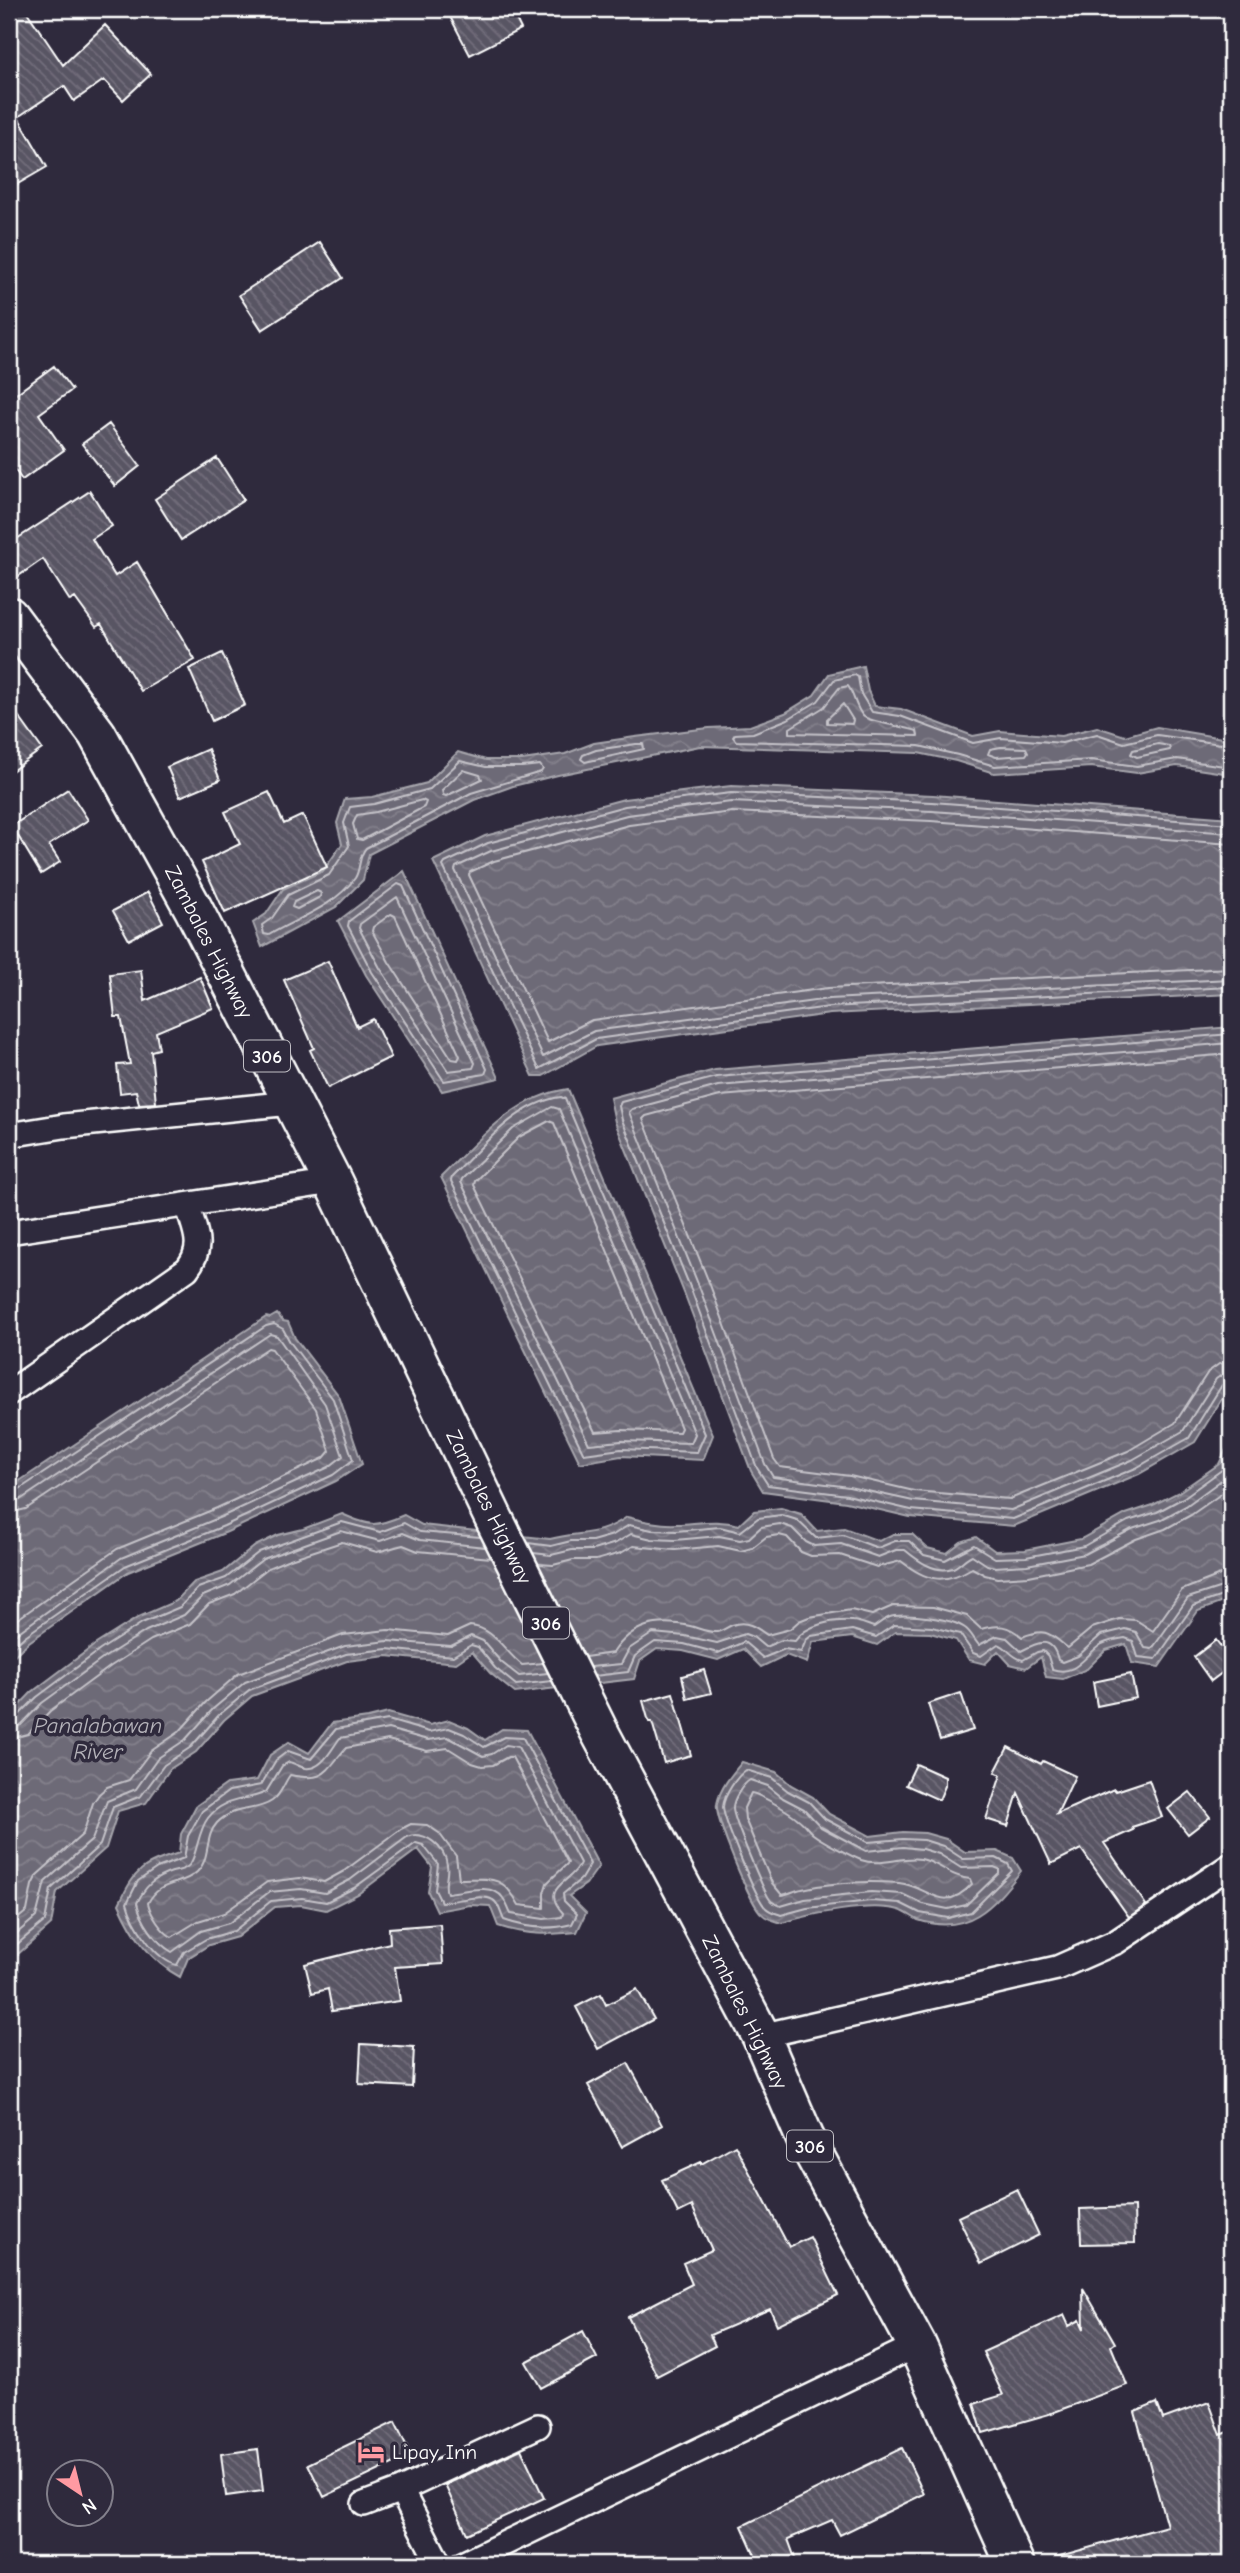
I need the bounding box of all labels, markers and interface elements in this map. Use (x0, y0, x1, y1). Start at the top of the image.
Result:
street label: Zambales Highway (160, 862, 258, 1023)
road number: 306 (244, 1040, 290, 1072)
street label: Zambales Highway (441, 1426, 537, 1588)
road number: 306 (523, 1608, 569, 1638)
water label: Panalabawan River (34, 1712, 162, 1765)
street label: Zambales Highway (697, 1931, 793, 2093)
road number: 306 (787, 2130, 833, 2162)
hotel icon: Lipay Inn (356, 2437, 386, 2467)
place label: Lipay Inn (392, 2440, 477, 2464)
north arrow (46, 2458, 116, 2528)
text: N (78, 2494, 101, 2519)

